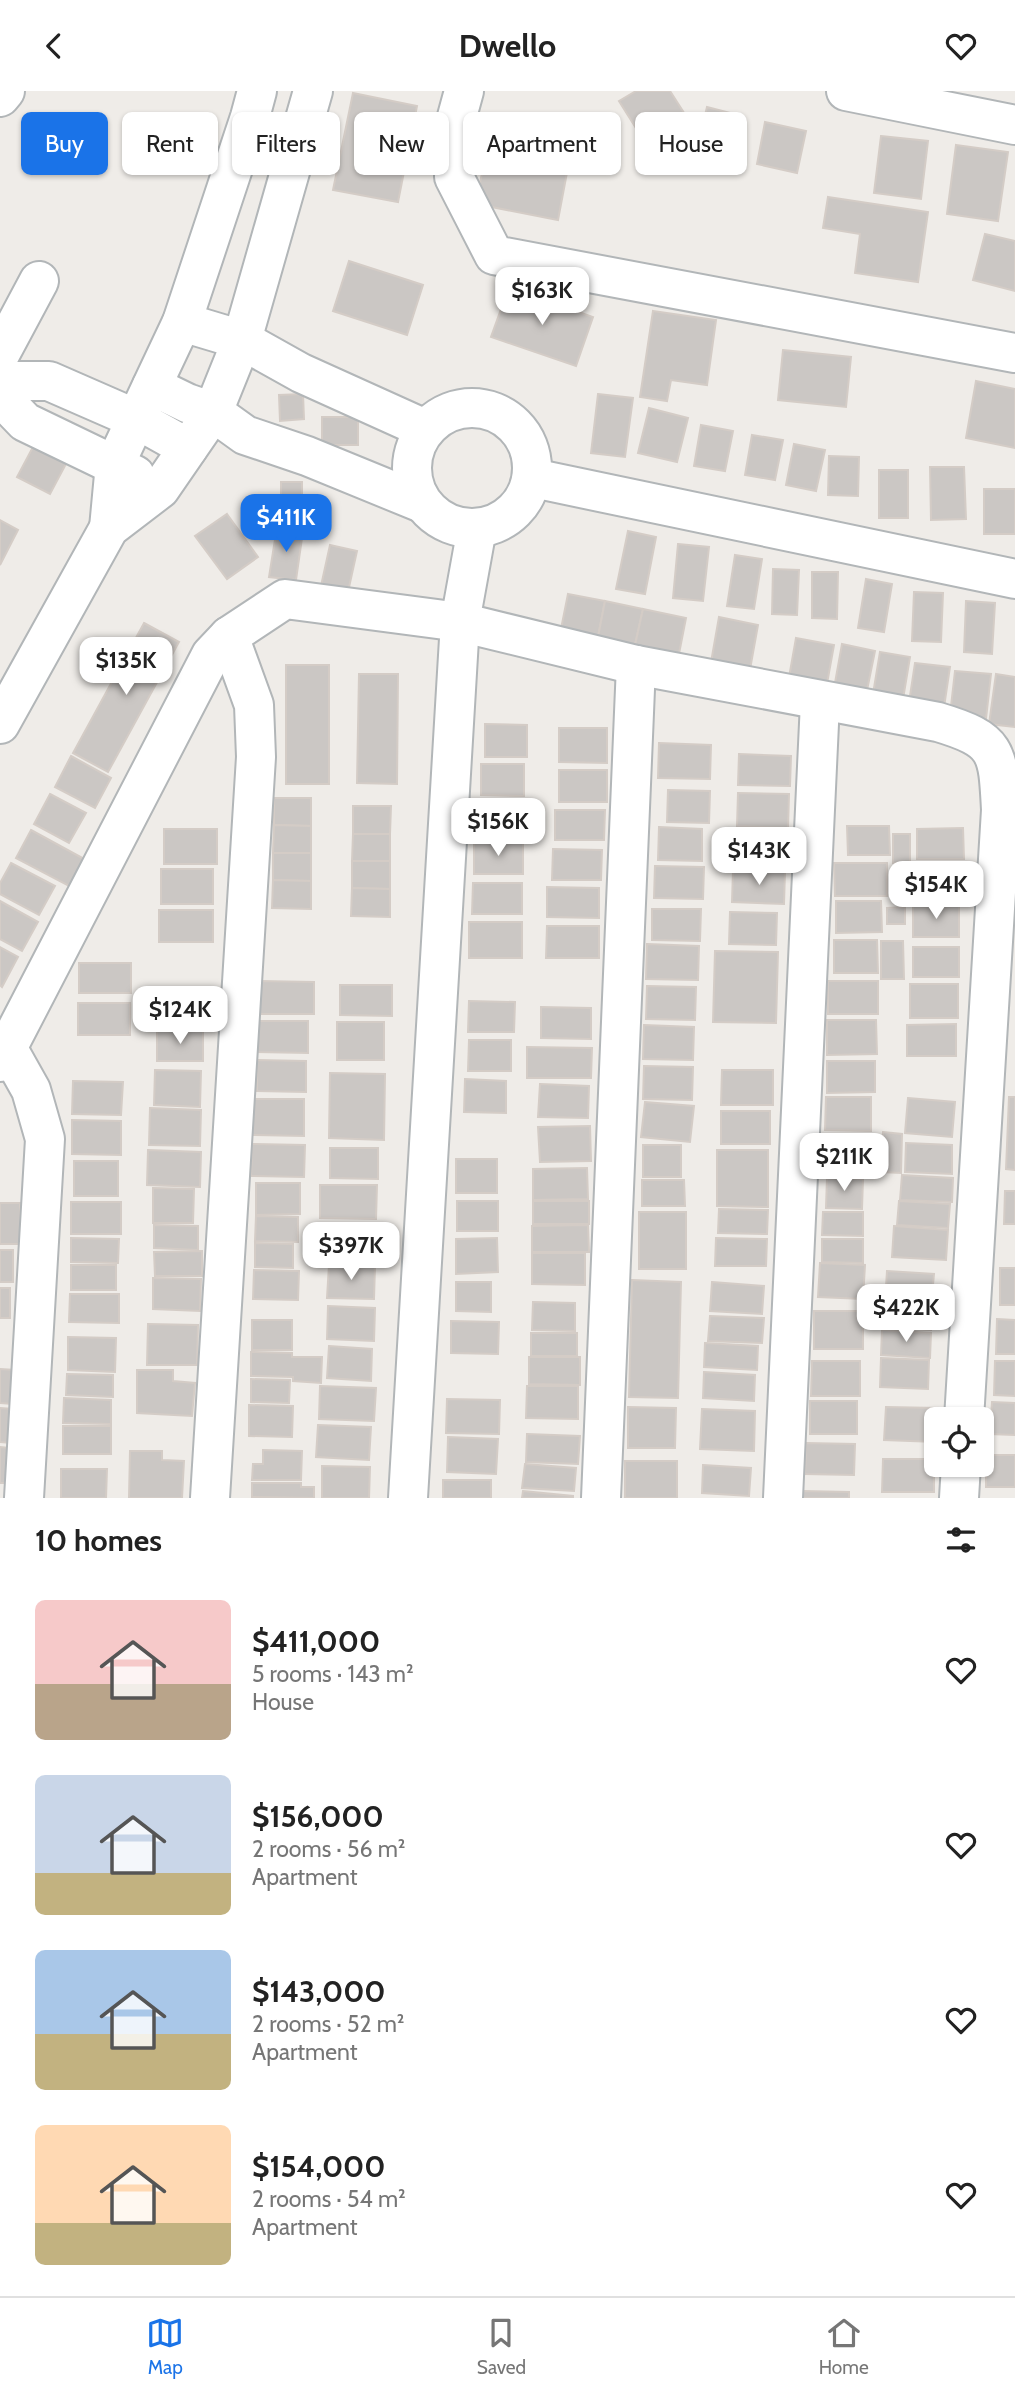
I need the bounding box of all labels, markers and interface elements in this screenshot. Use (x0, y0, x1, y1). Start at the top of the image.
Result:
text: Dwello (459, 26, 556, 65)
icon: back (35, 27, 73, 65)
icon: heart (942, 27, 980, 65)
chip: Buy (21, 112, 108, 175)
chip: Rent (122, 112, 218, 175)
chip: Filters (232, 112, 340, 175)
chip: New (354, 112, 449, 175)
chip: Apartment (463, 112, 621, 175)
chip: House (635, 112, 747, 175)
pin: $163K (493, 267, 591, 327)
text: $163K (511, 276, 573, 304)
pin: $411K (237, 495, 335, 554)
text: $411K (257, 503, 315, 531)
pin: $135K (77, 637, 175, 697)
text: $135K (96, 646, 157, 674)
pin: $156K (449, 799, 547, 858)
text: $156K (467, 807, 529, 835)
pin: $143K (710, 827, 808, 887)
text: $143K (728, 836, 790, 864)
pin: $154K (887, 861, 985, 921)
text: $154K (905, 870, 967, 898)
pin: $124K (131, 986, 229, 1046)
text: $124K (149, 995, 211, 1023)
pin: $211K (795, 1133, 893, 1193)
text: $211K (816, 1142, 872, 1170)
pin: $397K (302, 1223, 400, 1282)
text: $397K (319, 1231, 383, 1259)
pin: $422K (857, 1285, 955, 1344)
text: $422K (873, 1293, 939, 1321)
map controls (924, 1407, 994, 1477)
button: locate (924, 1407, 994, 1477)
icon: filters (942, 1521, 980, 1559)
text: 10 homes (35, 1522, 162, 1559)
text: $411,000 (252, 1623, 380, 1660)
icon: home (91, 1628, 175, 1712)
icon: heart (942, 1651, 980, 1689)
text: 5 rooms · 143 m² (252, 1660, 414, 1688)
text: House (252, 1688, 314, 1716)
text: $156,000 (252, 1798, 384, 1835)
icon: home (91, 1803, 175, 1887)
icon: heart (942, 1826, 980, 1864)
text: 2 rooms · 56 m² (252, 1835, 406, 1863)
text: Apartment (252, 1863, 357, 1891)
text: $143,000 (252, 1973, 386, 2010)
icon: home (91, 1978, 175, 2062)
icon: heart (942, 2001, 980, 2039)
text: 2 rooms · 52 m² (252, 2010, 405, 2038)
text: Apartment (252, 2038, 357, 2066)
text: $154,000 (252, 2148, 385, 2185)
icon: home (91, 2153, 175, 2237)
icon: heart (942, 2176, 980, 2214)
text: 2 rooms · 54 m² (252, 2185, 406, 2213)
text: Apartment (252, 2213, 357, 2241)
tab: Map (146, 2314, 184, 2379)
tab: Saved (477, 2314, 526, 2379)
tab: Home (819, 2314, 869, 2379)

